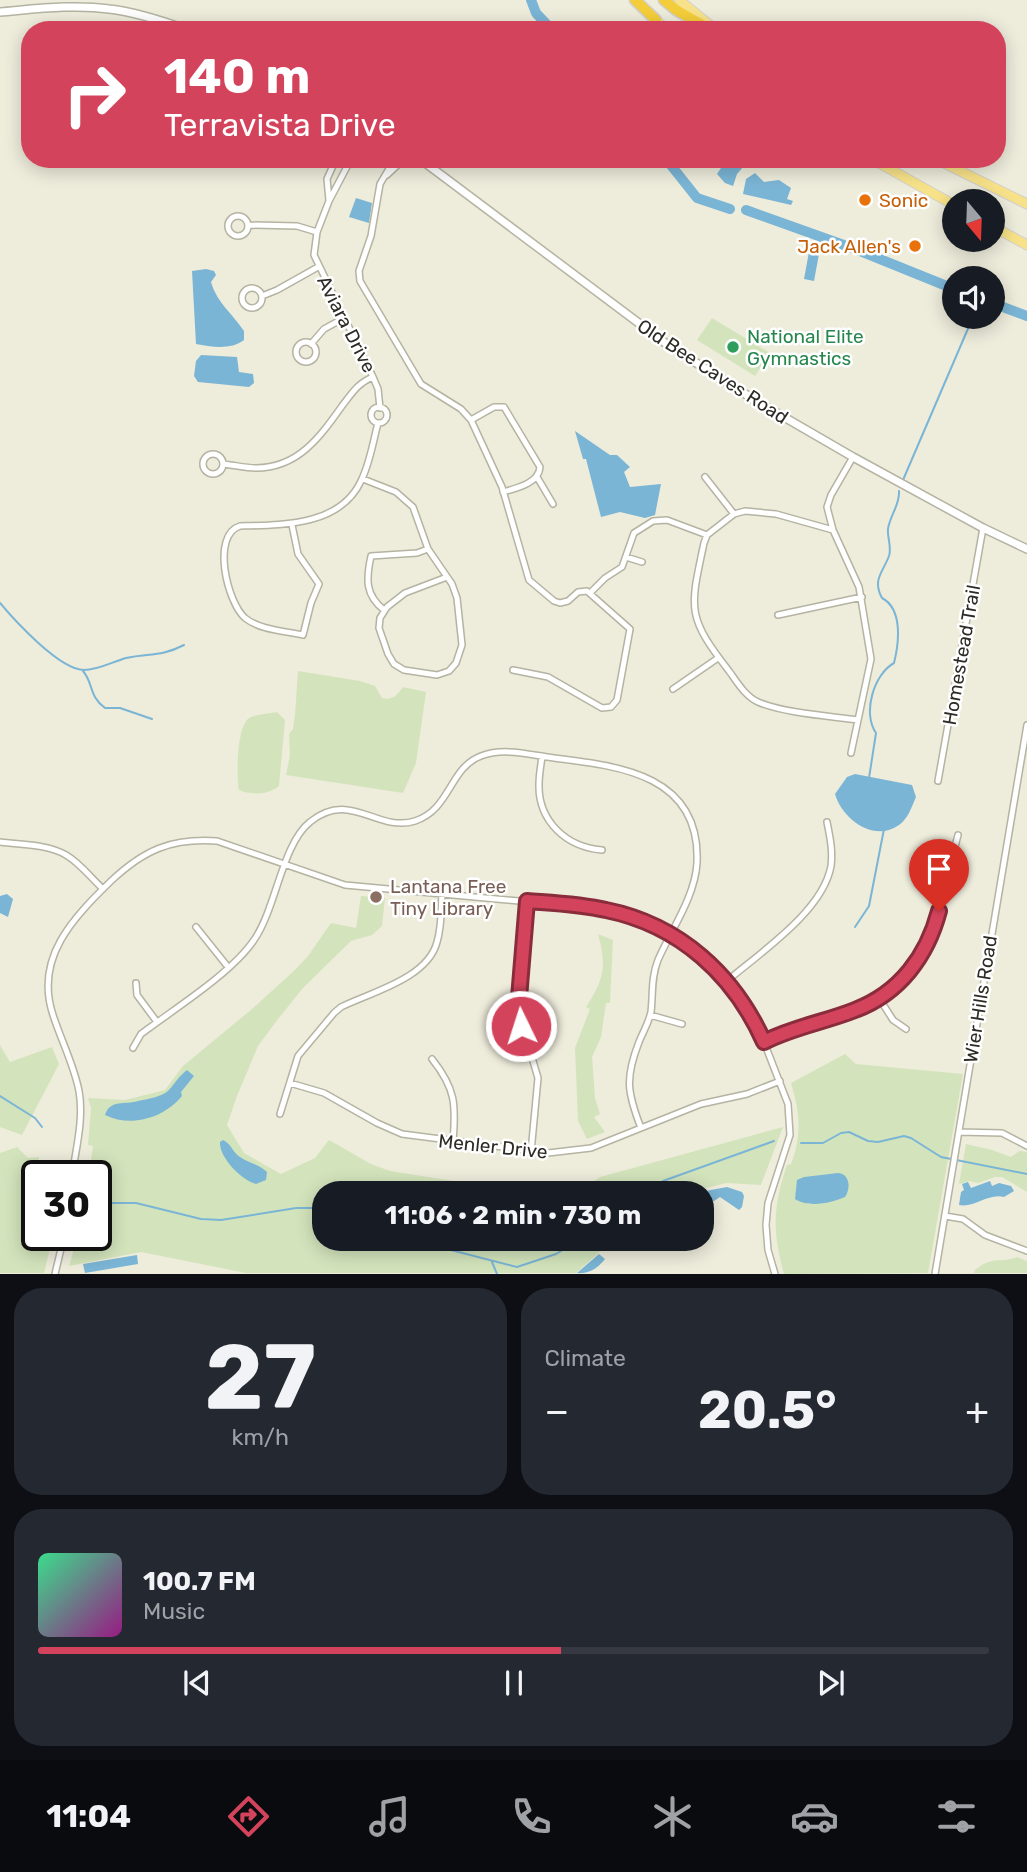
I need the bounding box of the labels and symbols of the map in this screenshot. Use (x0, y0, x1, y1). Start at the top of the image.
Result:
place label: Sonic (879, 189, 928, 212)
north arrow (942, 189, 1004, 252)
marker: Sonic (857, 192, 873, 208)
place label: Jack Allen's (797, 235, 901, 258)
marker: Jack Allen's (907, 238, 923, 254)
street label: Aviara Drive (312, 272, 381, 377)
street label: Old Bee Caves Road (633, 314, 792, 429)
place label: National Elite Gymnastics (747, 325, 864, 370)
marker: National Elite Gymnastics (725, 339, 741, 355)
street label: Homestead Trail (938, 583, 985, 727)
pin (909, 839, 969, 911)
place label: Lantana Free Tiny Library (390, 875, 506, 920)
marker: Lantana Free Tiny Library (368, 889, 384, 905)
street label: Wier Hills Road (959, 934, 1002, 1064)
position arrow (484, 989, 558, 1063)
street label: Menler Drive (437, 1129, 549, 1164)
speed limit sign: 30 (21, 1160, 112, 1251)

